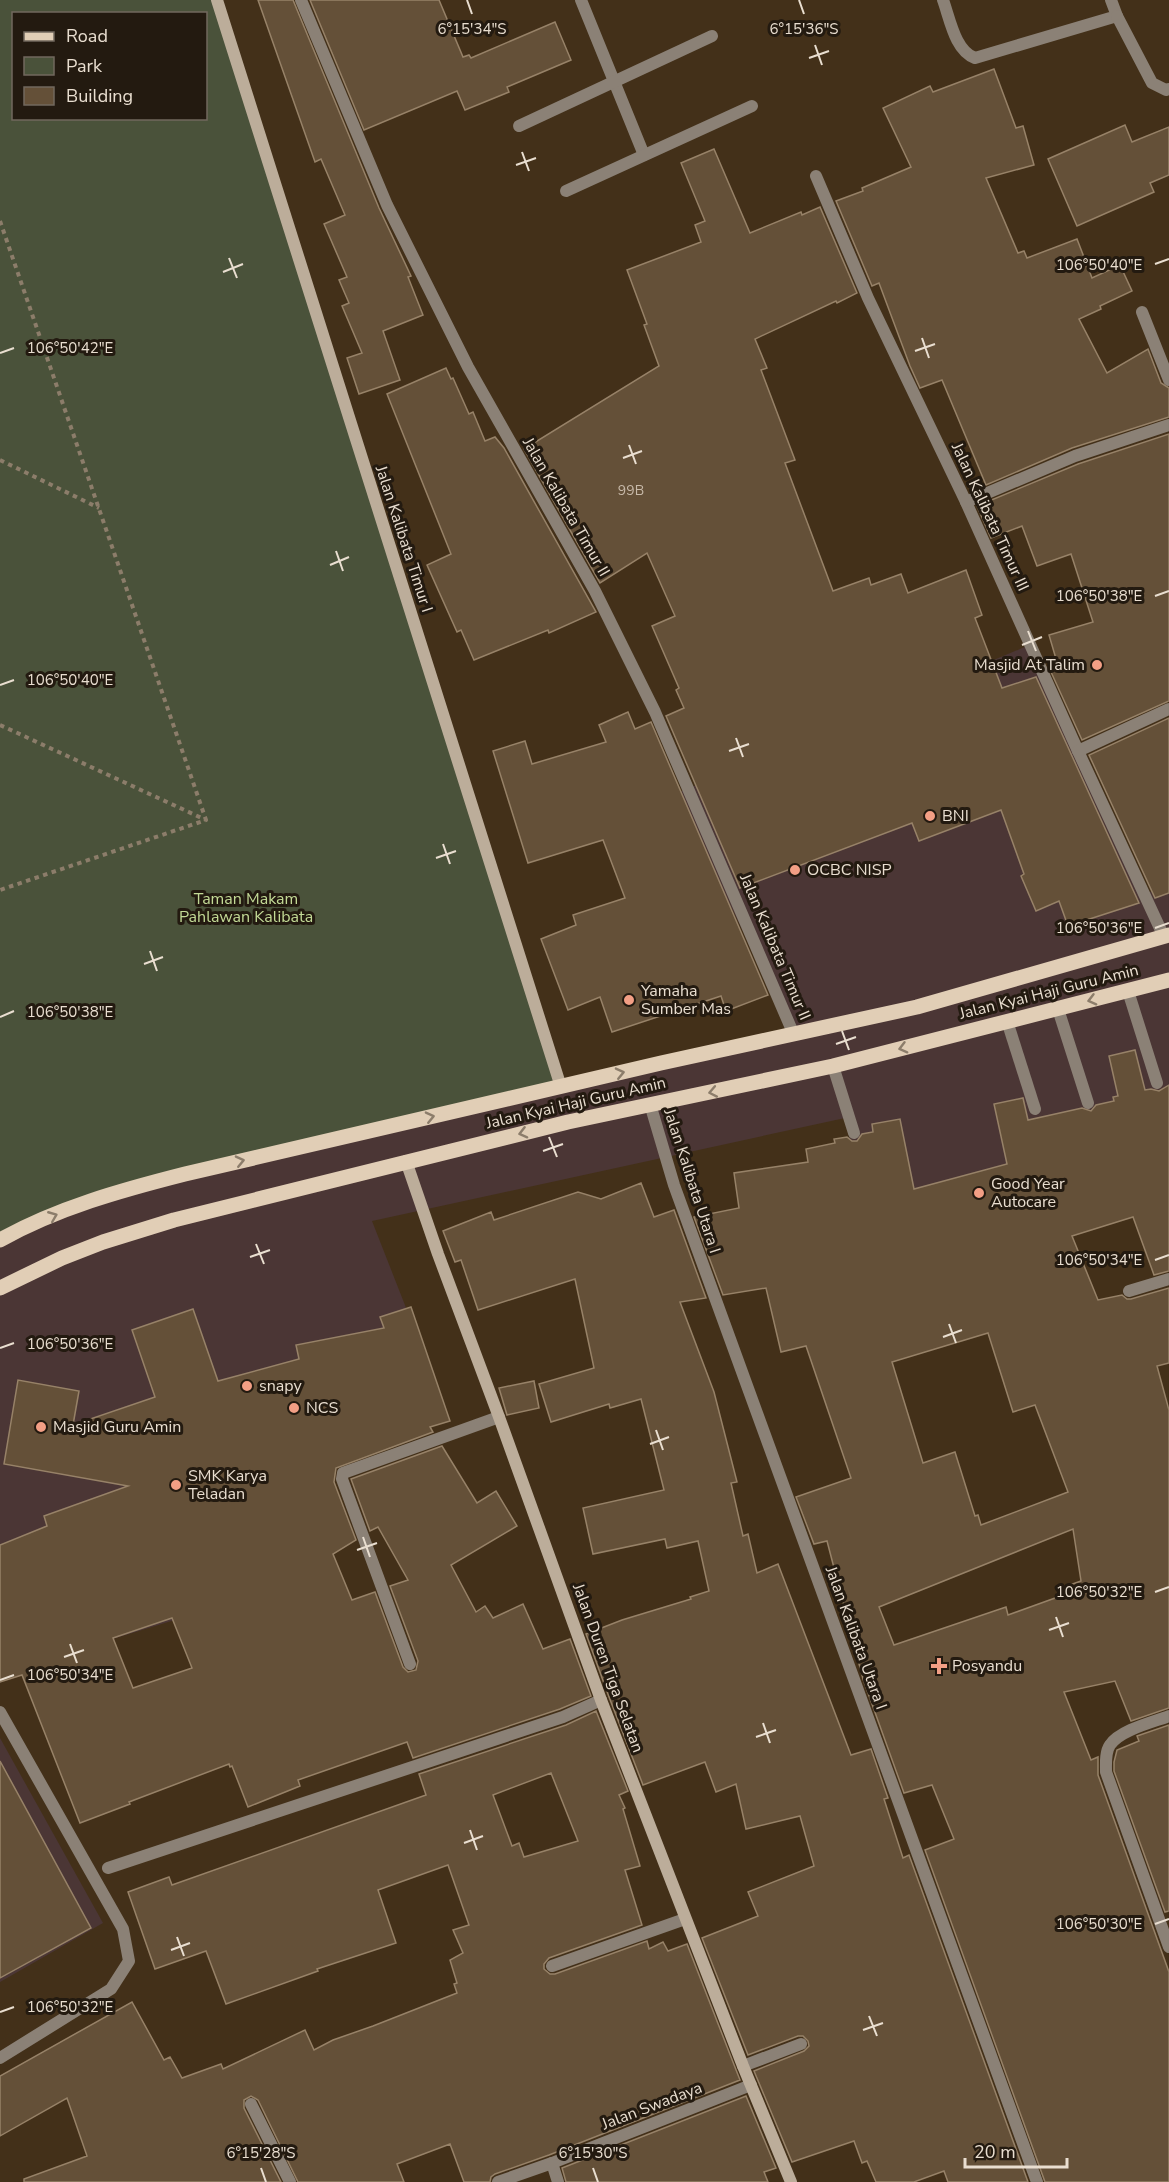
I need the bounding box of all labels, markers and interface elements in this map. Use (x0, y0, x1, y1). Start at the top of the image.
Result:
legend (12, 12, 207, 120)
text: 6°15'34"S (438, 19, 506, 39)
text: 6°15'36"S (770, 19, 838, 39)
text: Road (66, 24, 108, 48)
text: Park (66, 54, 103, 78)
text: Building (66, 84, 133, 108)
text: 106°50'40"E (1056, 255, 1142, 275)
text: 106°50'42"E (27, 338, 113, 358)
street label: Jalan Kalibata Timur II (517, 433, 615, 581)
street label: Jalan Kalibata Timur III (946, 438, 1034, 595)
street label: Jalan Kalibata Timur I (370, 462, 438, 615)
house number: 99B (618, 481, 644, 500)
text: 106°50'38"E (1056, 586, 1142, 606)
place label: Masjid At Talim (974, 654, 1085, 676)
marker: Masjid At Talim (1090, 658, 1104, 672)
text: 106°50'40"E (27, 670, 113, 690)
place label: BNI (942, 805, 969, 827)
marker: BNI (923, 809, 937, 823)
place label: OCBC NISP (807, 859, 892, 881)
marker: OCBC NISP (788, 863, 802, 877)
street label: Jalan Kalibata Timur II (734, 869, 816, 1024)
park label: Taman Makam Pahlawan Kalibata (179, 888, 313, 928)
text: 106°50'36"E (1056, 918, 1142, 938)
street label: Jalan Kyai Haji Guru Amin (956, 959, 1141, 1025)
place label: Yamaha Sumber Mas (640, 980, 731, 1020)
marker: Yamaha Sumber Mas (622, 993, 636, 1007)
one-way arrow (1087, 993, 1098, 1005)
text: 106°50'38"E (27, 1002, 113, 1022)
one-way arrow (898, 1041, 909, 1053)
one-way arrow (615, 1067, 625, 1080)
street label: Jalan Kyai Haji Guru Amin (483, 1072, 668, 1135)
one-way arrow (708, 1085, 718, 1098)
street label: Jalan Kalibata Utara I (658, 1105, 726, 1256)
one-way arrow (425, 1111, 435, 1124)
one-way arrow (518, 1126, 528, 1139)
one-way arrow (235, 1155, 245, 1168)
place label: Good Year Autocare (991, 1173, 1065, 1213)
marker: Good Year Autocare (972, 1186, 986, 1200)
one-way arrow (47, 1211, 58, 1223)
text: 106°50'34"E (1056, 1250, 1142, 1270)
text: 106°50'36"E (27, 1334, 113, 1354)
place label: snapy (259, 1375, 302, 1397)
marker: snapy (240, 1379, 254, 1393)
place label: NCS (306, 1397, 338, 1419)
marker: NCS (287, 1401, 301, 1415)
place label: Masjid Guru Amin (53, 1416, 181, 1438)
marker: Masjid Guru Amin (34, 1420, 48, 1434)
place label: SMK Karya Teladan (188, 1465, 267, 1505)
marker: SMK Karya Teladan (169, 1478, 183, 1492)
street label: Jalan Kalibata Utara I (819, 1562, 892, 1713)
street label: Jalan Duren Tiga Selatan (567, 1580, 649, 1756)
text: 106°50'32"E (1056, 1582, 1142, 1602)
place label: Posyandu (952, 1655, 1022, 1677)
marker: Posyandu (930, 1657, 948, 1675)
text: 106°50'34"E (27, 1665, 113, 1685)
text: 106°50'30"E (1056, 1914, 1142, 1934)
text: 106°50'32"E (27, 1997, 113, 2017)
street label: Jalan Swadaya (598, 2077, 705, 2136)
scale bar (965, 2131, 1067, 2169)
text: 20 m (974, 2140, 1016, 2164)
text: 6°15'28"S (227, 2143, 295, 2163)
text: 6°15'30"S (559, 2143, 627, 2163)

